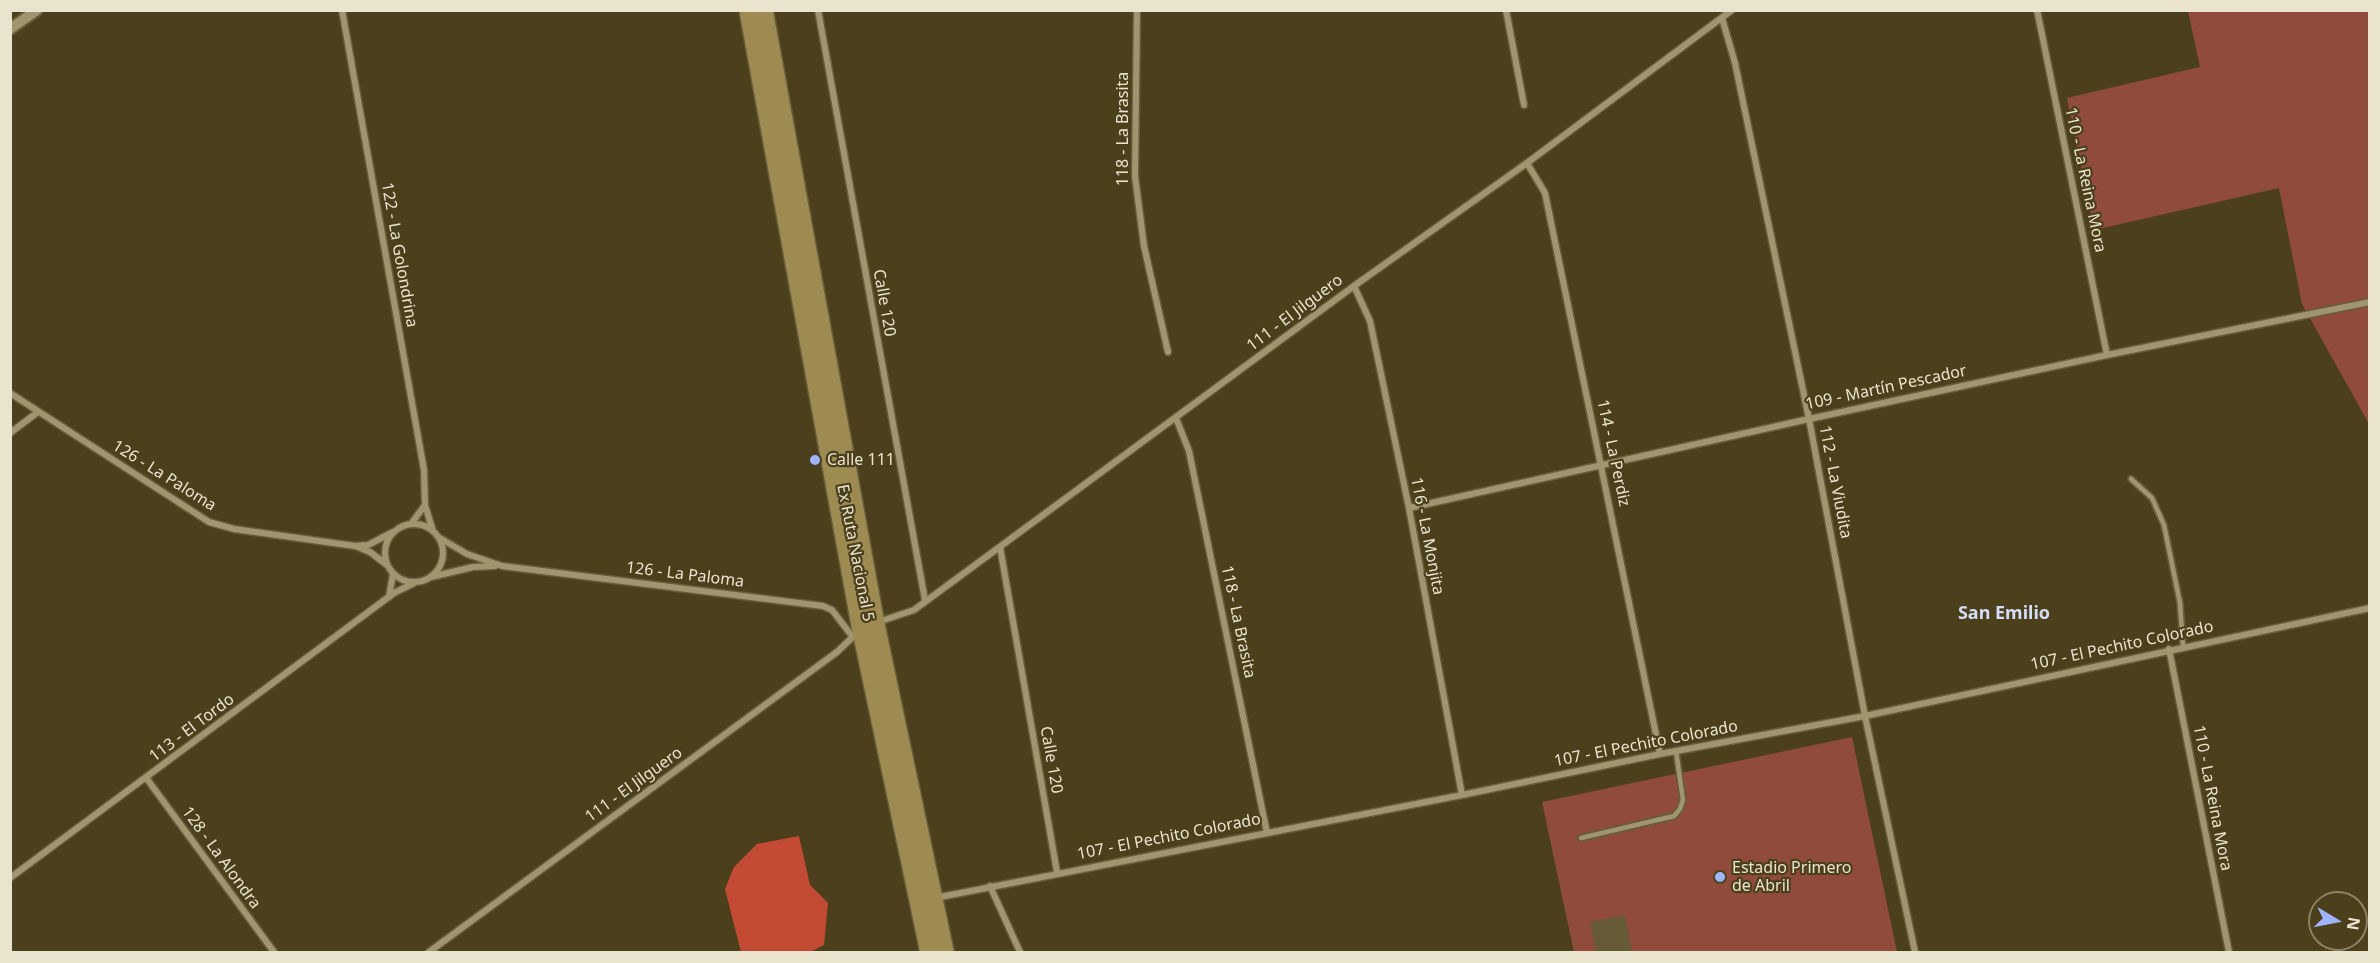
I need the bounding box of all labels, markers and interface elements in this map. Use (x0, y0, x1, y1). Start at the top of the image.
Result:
street label: 118 - La Brasita (1113, 72, 1133, 186)
street label: 110 - La Reina Mora (2060, 106, 2110, 254)
street label: 122 - La Golondrina (377, 181, 421, 329)
street label: Calle 120 (869, 268, 899, 338)
street label: 111 - El Jilguero (1243, 271, 1347, 355)
street label: 109 - Martín Pescador (1804, 362, 1968, 414)
street label: 114 - La Perdiz (1592, 398, 1634, 508)
street label: 112 - La Viudita (1815, 424, 1855, 540)
street label: 126 - La Paloma (109, 436, 219, 516)
place label: Calle 111 (827, 450, 895, 470)
marker: Calle 111 (808, 453, 822, 467)
street label: 116 - La Monjita (1406, 475, 1448, 597)
street label: Ex Ruta Nacional 5 (832, 483, 878, 623)
street label: 126 - La Paloma (625, 558, 745, 592)
street label: 118 - La Brasita (1217, 564, 1259, 680)
district label: San Emilio (1958, 603, 2050, 625)
street label: 107 - El Pechito Colorado (2029, 617, 2215, 675)
street label: 113 - El Tordo (146, 690, 238, 766)
street label: 107 - El Pechito Colorado (1553, 717, 1739, 771)
street label: 110 - La Reina Mora (2188, 724, 2236, 872)
street label: Calle 120 (1036, 725, 1066, 795)
street label: 111 - El Jilguero (582, 743, 686, 827)
street label: 128 - La Alondra (178, 803, 264, 913)
street label: 107 - El Pechito Colorado (1076, 810, 1262, 864)
place label: Estadio Primero de Abril (1732, 858, 1851, 896)
marker: Estadio Primero de Abril (1713, 870, 1727, 884)
north arrow (2308, 891, 2368, 951)
text: N (2342, 915, 2366, 932)

